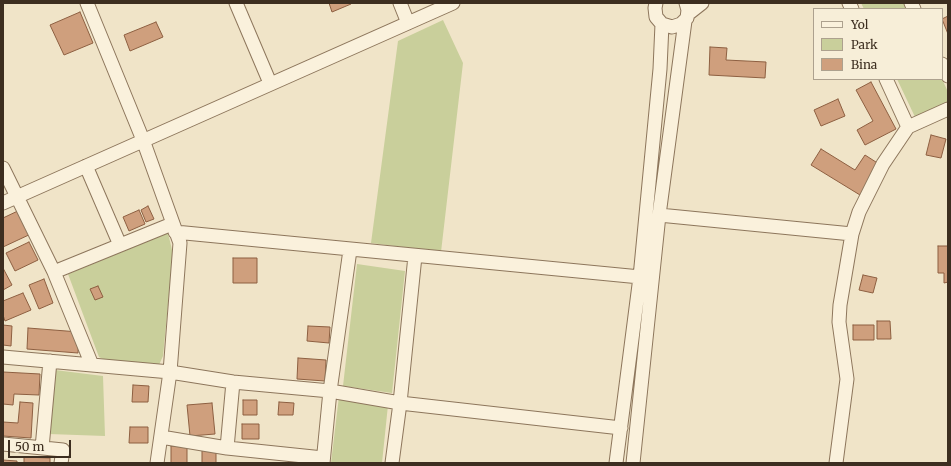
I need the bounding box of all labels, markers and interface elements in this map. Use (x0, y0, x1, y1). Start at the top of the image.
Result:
legend (813, 8, 943, 80)
text: Yol (851, 17, 868, 32)
text: Park (851, 37, 878, 52)
text: Bina (851, 57, 877, 72)
scale bar (10, 432, 73, 458)
text: 50 m (15, 439, 44, 454)

